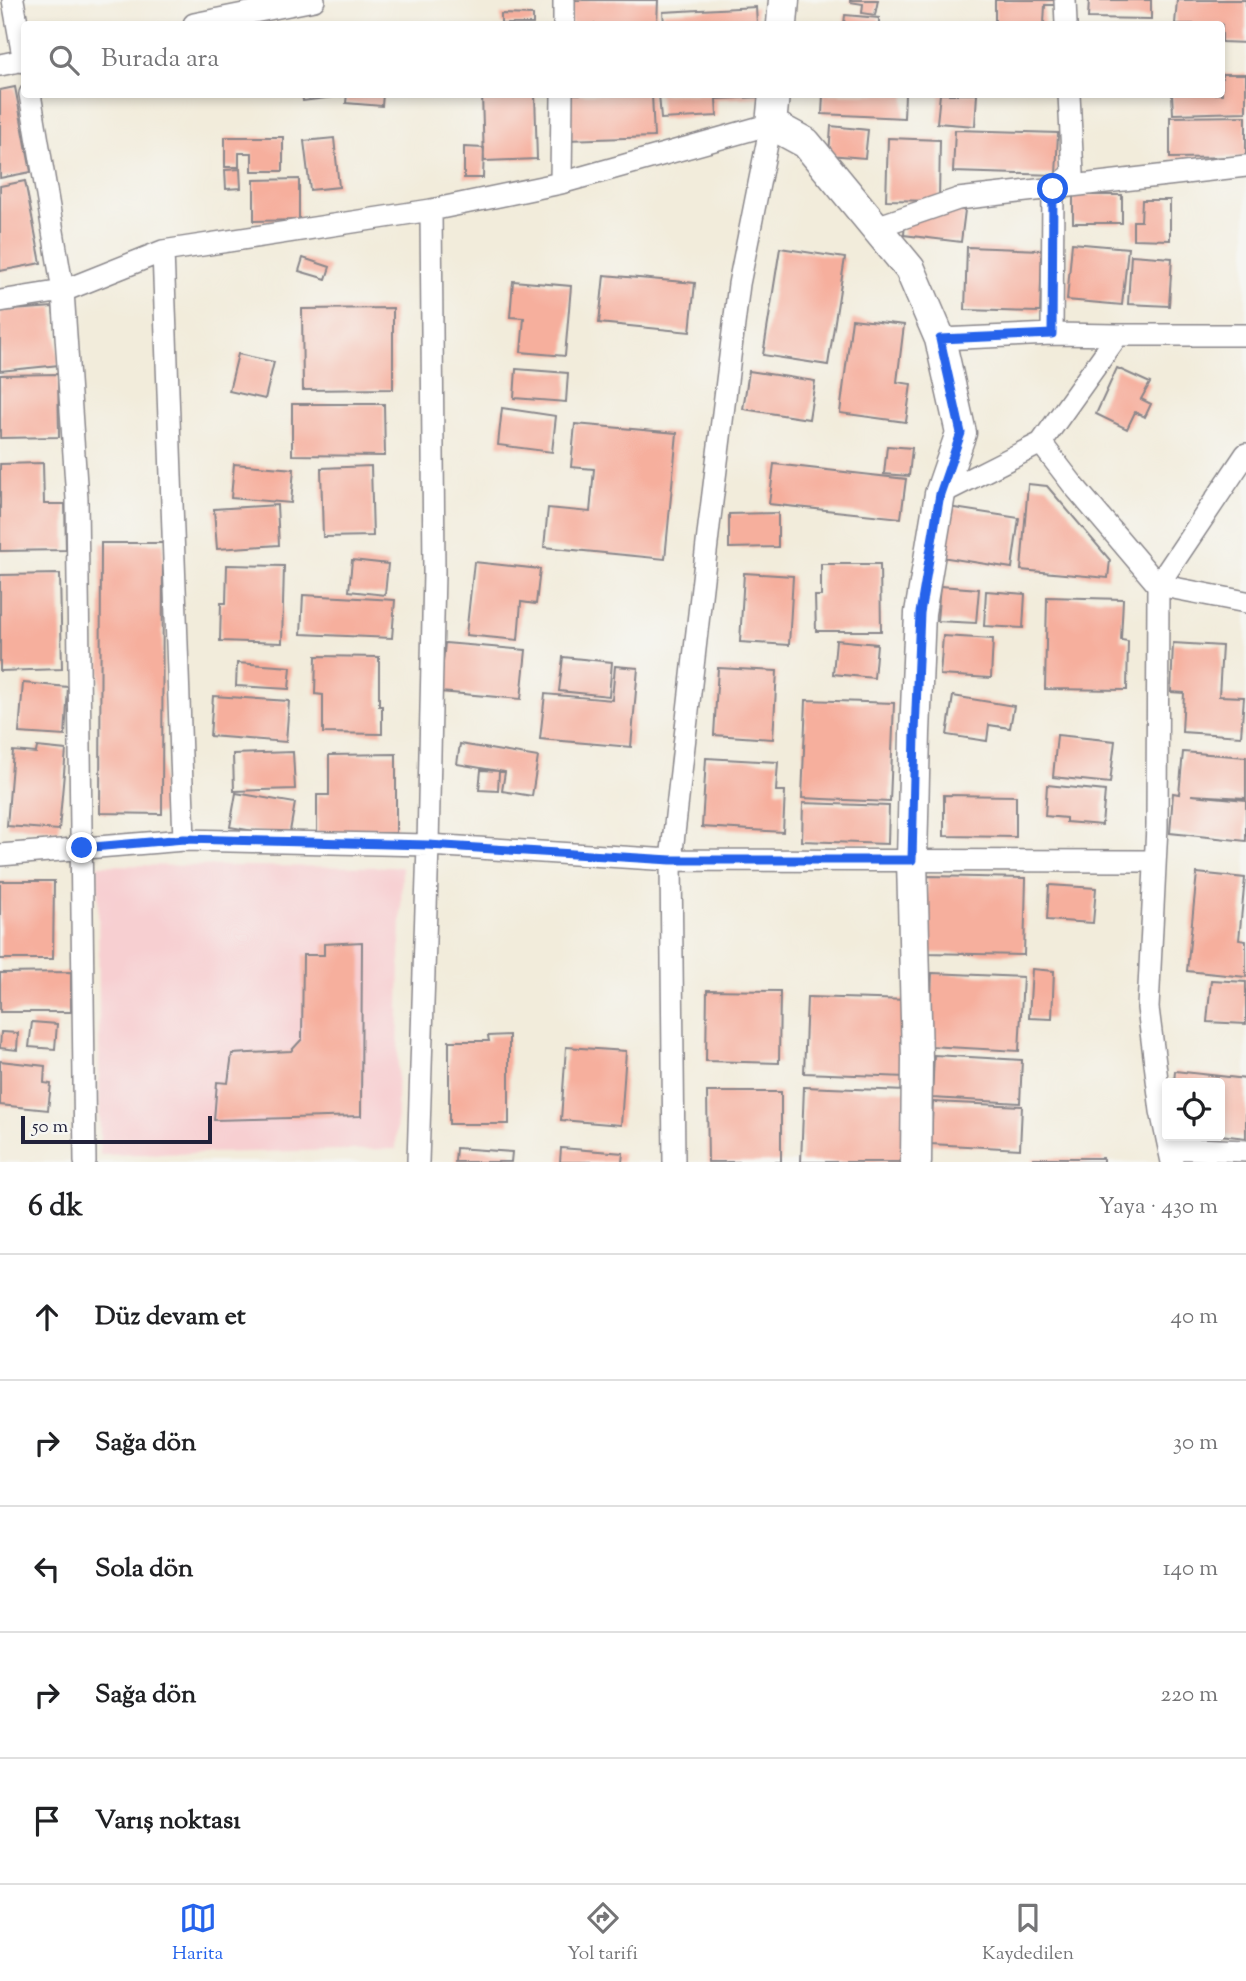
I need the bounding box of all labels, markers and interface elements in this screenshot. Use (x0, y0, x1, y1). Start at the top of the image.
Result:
search box (21, 21, 1225, 98)
icon: search (45, 41, 83, 79)
text: Burada ara (101, 41, 219, 78)
route start (1037, 173, 1068, 204)
route end (66, 832, 97, 863)
map controls (1162, 1078, 1225, 1141)
button: locate (1162, 1078, 1225, 1141)
scale bar (21, 1113, 212, 1145)
text: 50 m (32, 1114, 68, 1141)
text: 6 dk (28, 1186, 83, 1229)
text: Yaya · 430 m (1098, 1191, 1218, 1224)
icon: ahead (28, 1298, 66, 1336)
text: Düz devam et (95, 1299, 246, 1336)
text: 40 m (1171, 1301, 1218, 1334)
icon: right (28, 1424, 66, 1462)
text: Sağa dön (95, 1425, 196, 1462)
text: 30 m (1173, 1427, 1218, 1460)
icon: left (28, 1550, 66, 1588)
text: Sola dön (95, 1551, 193, 1588)
text: 140 m (1163, 1553, 1218, 1586)
icon: right (28, 1676, 66, 1714)
text: Sağa dön (95, 1677, 196, 1714)
text: 220 m (1160, 1679, 1218, 1712)
icon: arrive (28, 1802, 66, 1840)
text: Varış noktası (95, 1803, 241, 1840)
tab: Harita (172, 1899, 223, 1968)
tab: Yol tarifi (567, 1899, 638, 1968)
tab: Kaydedilen (982, 1899, 1074, 1968)

